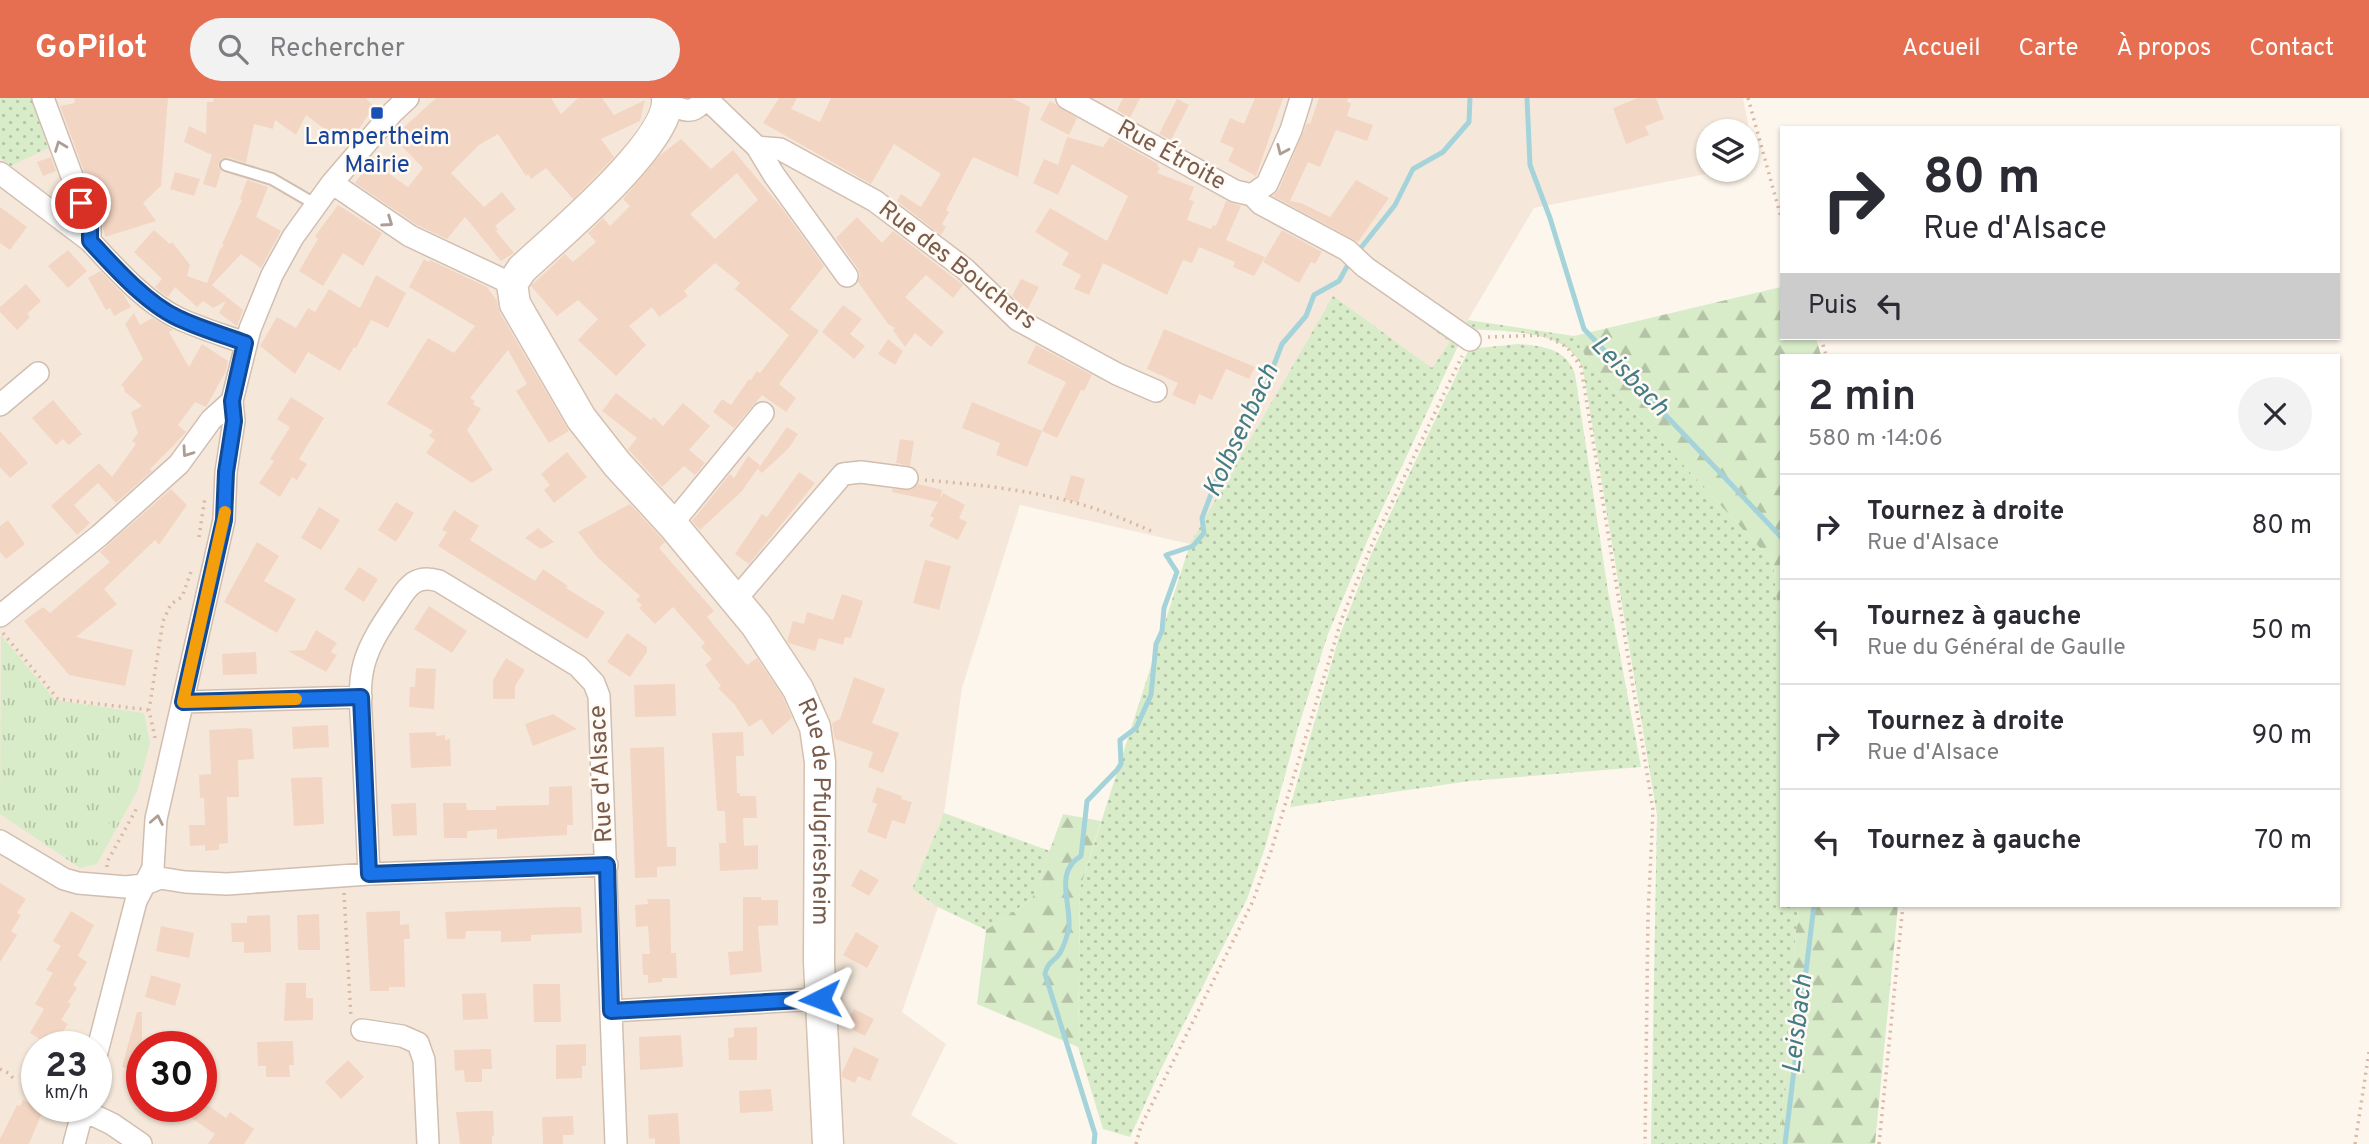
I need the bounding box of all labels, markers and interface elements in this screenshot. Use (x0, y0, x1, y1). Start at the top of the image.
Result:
search box (190, 18, 680, 81)
text: GoPilot (35, 28, 148, 70)
icon: search (214, 30, 252, 68)
text: Rechercher (270, 33, 405, 66)
text: Accueil (1902, 34, 1981, 64)
text: Carte (2019, 34, 2078, 64)
text: À propos (2116, 34, 2211, 64)
text: Contact (2249, 34, 2334, 64)
marker: Lampertheim Mairie (369, 105, 385, 121)
street label: Rue Étroite (1111, 112, 1232, 198)
map controls (1696, 119, 1759, 182)
button: layers (1696, 119, 1759, 182)
place label: Lampertheim Mairie (304, 123, 450, 181)
one-way arrow (54, 141, 68, 153)
one-way arrow (1276, 143, 1290, 156)
text: 80 m (1923, 149, 2040, 211)
icon: right (1808, 154, 1899, 245)
pin (51, 173, 111, 233)
icon: arrive (62, 184, 100, 222)
street label: Rue des Bouchers (872, 195, 1042, 337)
text: Rue d'Alsace (1923, 210, 2107, 250)
one-way arrow (381, 214, 394, 227)
icon: left (1871, 287, 1909, 325)
text: Puis (1808, 290, 1857, 323)
water label: Leisbach (1582, 330, 1676, 424)
water label: Kolbsenbach (1197, 359, 1287, 503)
text: 2 min (1808, 372, 1916, 425)
button: close (2238, 377, 2312, 451)
text: 580 m · 14:06 (1808, 425, 1943, 454)
one-way arrow (183, 444, 195, 457)
text: Tournez à droite (1867, 496, 2064, 529)
icon: right (1808, 508, 1846, 546)
text: 80 m (2252, 510, 2312, 543)
text: Rue d'Alsace (1867, 529, 1999, 558)
text: Tournez à gauche (1867, 601, 2081, 634)
icon: left (1808, 613, 1846, 651)
text: 50 m (2251, 615, 2312, 648)
text: Rue du Général de Gaulle (1867, 634, 2126, 663)
street label: Rue de Pfulgriesheim (789, 694, 835, 925)
street label: Rue d'Alsace (583, 704, 621, 844)
text: Tournez à droite (1867, 706, 2064, 739)
icon: right (1808, 718, 1846, 756)
text: 90 m (2252, 720, 2312, 753)
text: Rue d'Alsace (1867, 739, 1999, 768)
one-way arrow (148, 814, 163, 826)
icon: left (1808, 823, 1846, 861)
text: Tournez à gauche (1867, 825, 2081, 858)
text: 70 m (2254, 825, 2312, 858)
position arrow (783, 962, 857, 1036)
water label: Leisbach (1777, 972, 1821, 1076)
speed limit sign: 30 (126, 1031, 217, 1122)
text: 23 (45, 1045, 88, 1089)
text: km/h (45, 1082, 88, 1105)

